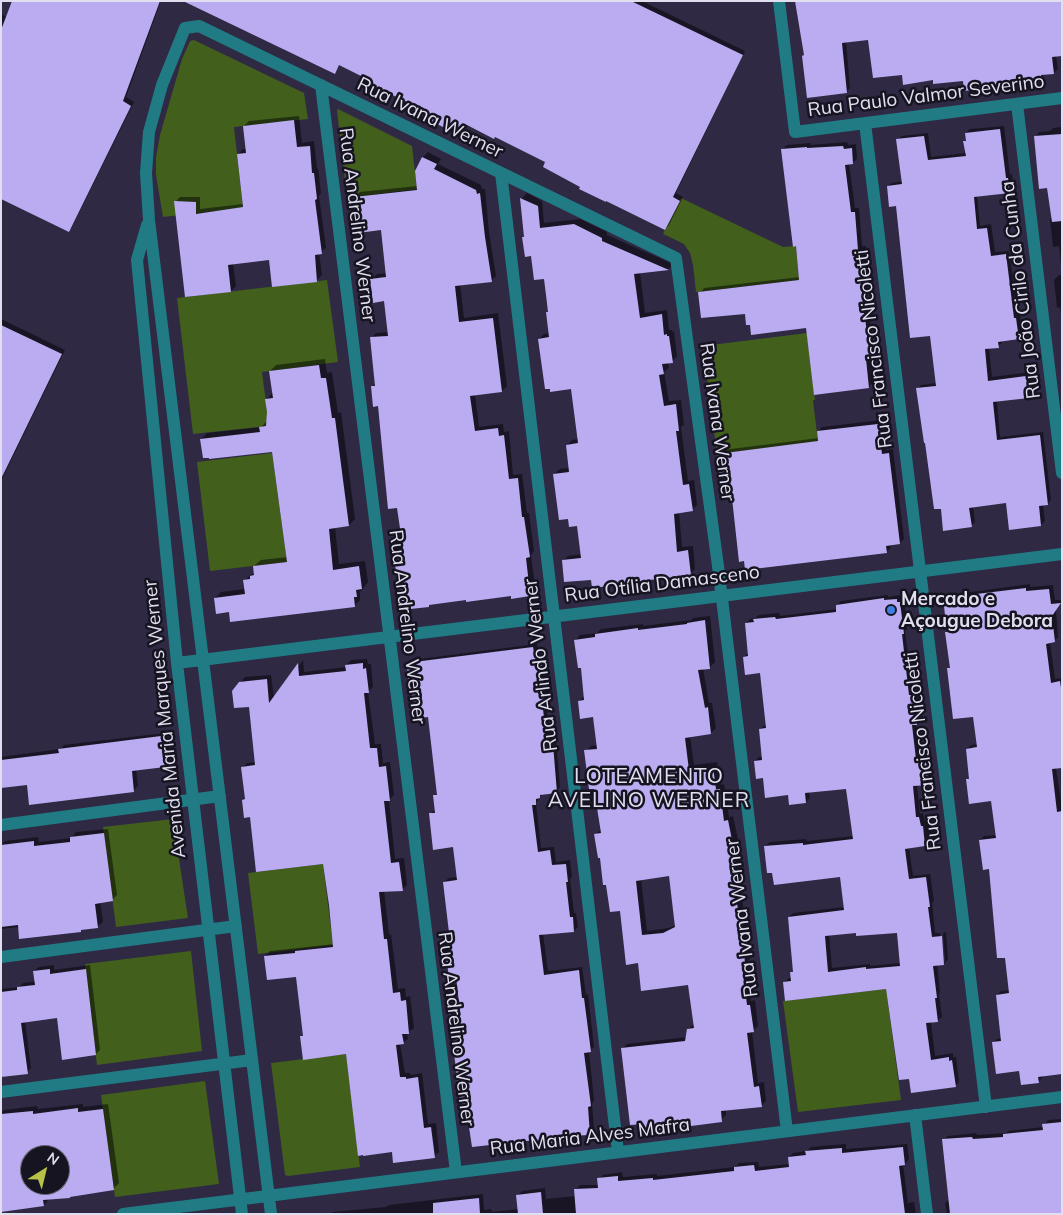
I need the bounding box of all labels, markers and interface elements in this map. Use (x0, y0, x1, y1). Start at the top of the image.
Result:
street label: Rua Paulo Valmor Severino (806, 70, 1046, 122)
street label: Rua Ivana Werner (353, 73, 507, 163)
street label: Rua Andrelino Werner (334, 127, 380, 323)
street label: Rua João Cirilo da Cunha (996, 180, 1046, 400)
street label: Rua Francisco Nicoletti (851, 248, 897, 450)
street label: Rua Ivana Werner (695, 341, 739, 503)
street label: Rua Andrelino Werner (384, 529, 430, 725)
street label: Rua Otília Damasceno (563, 561, 761, 607)
street label: Rua Arlindo Werner (519, 577, 563, 753)
street label: Avenida Maria Marques Werner (139, 579, 191, 859)
place label: Mercado e Açougue Debora (901, 588, 1053, 632)
marker: Mercado e Açougue Debora (885, 604, 897, 616)
street label: Rua Francisco Nicoletti (900, 650, 946, 852)
district label: LOTEAMENTO AVELINO WERNER (546, 764, 752, 814)
street label: Rua Ivana Werner (721, 837, 763, 999)
street label: Rua Andrelino Werner (433, 931, 479, 1127)
street label: Rua Maria Alves Mafra (489, 1113, 691, 1161)
north arrow (20, 1145, 70, 1195)
text: N (44, 1148, 63, 1169)

